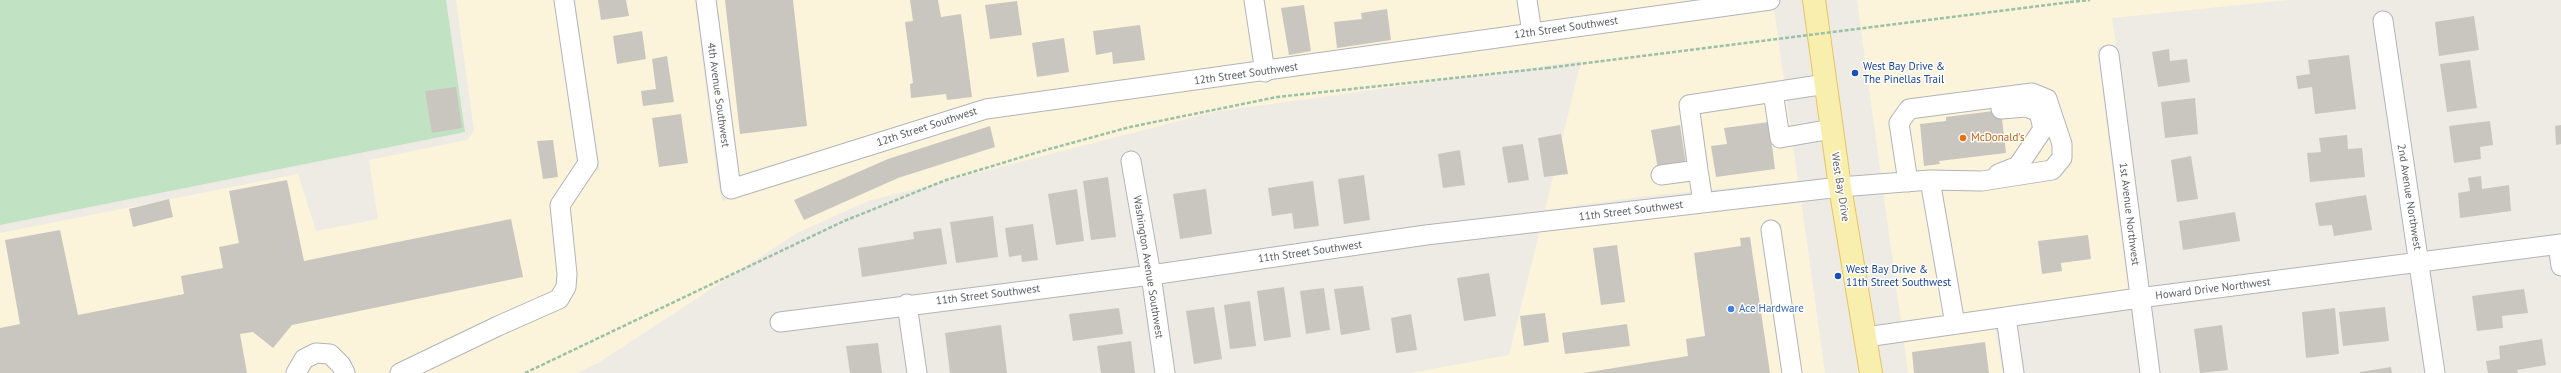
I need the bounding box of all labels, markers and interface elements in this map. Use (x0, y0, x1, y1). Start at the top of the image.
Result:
street label: 12th Street Southwest (1513, 14, 1619, 42)
street label: 4th Avenue Southwest (704, 42, 732, 148)
street label: 12th Street Southwest (1193, 60, 1299, 88)
place label: West Bay Drive & The Pinellas Trail (1863, 60, 1945, 86)
marker: West Bay Drive & The Pinellas Trail (1850, 68, 1860, 78)
street label: 12th Street Southwest (875, 104, 979, 150)
place label: McDonald's (1971, 131, 2025, 145)
marker: McDonald's (1958, 133, 1968, 143)
street label: 2nd Avenue Northwest (2394, 143, 2424, 251)
street label: West Bay Drive (1828, 151, 1852, 223)
street label: 1st Avenue Northwest (2116, 162, 2142, 266)
street label: Washington Avenue Southwest (1130, 195, 1166, 339)
street label: 11th Street Southwest (1578, 198, 1684, 224)
street label: 11th Street Southwest (1257, 238, 1363, 266)
place label: West Bay Drive & 11th Street Southwest (1846, 263, 1951, 289)
marker: West Bay Drive & 11th Street Southwest (1833, 271, 1843, 281)
street label: Howard Drive Northwest (2155, 275, 2271, 303)
street label: 11th Street Southwest (935, 282, 1041, 308)
place label: Ace Hardware (1739, 302, 1804, 316)
marker: Ace Hardware (1726, 304, 1736, 314)

